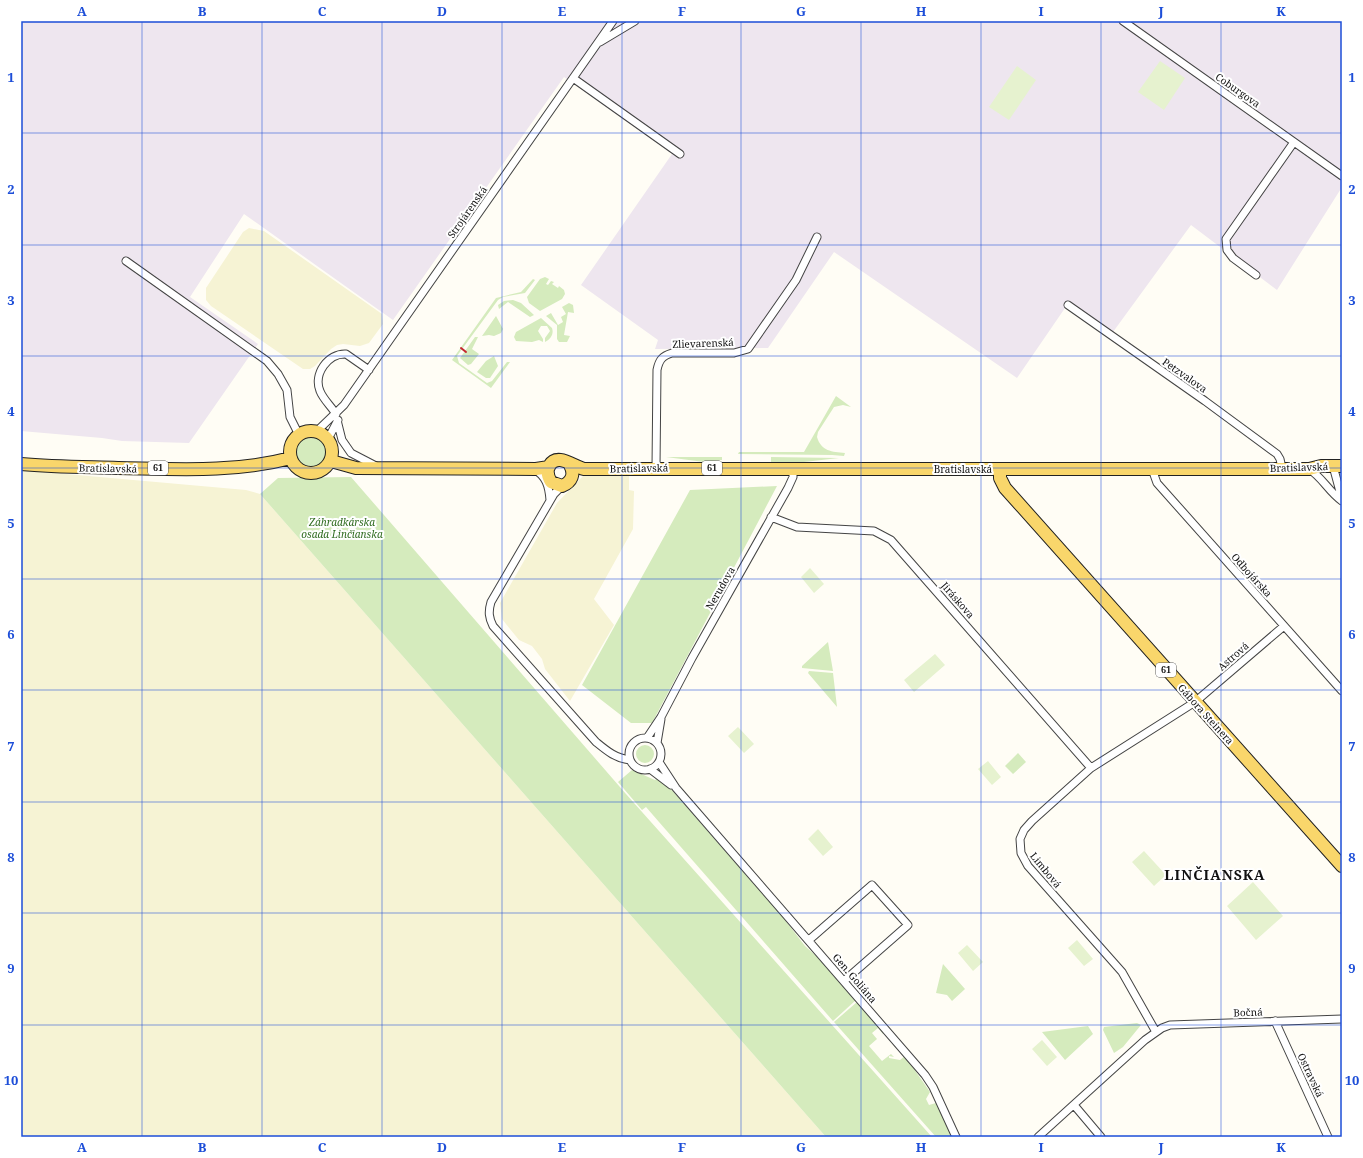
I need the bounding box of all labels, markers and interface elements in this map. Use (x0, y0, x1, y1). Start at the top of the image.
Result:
text: A (77, 2, 87, 20)
text: B (198, 2, 207, 20)
text: C (318, 2, 327, 20)
text: D (437, 2, 447, 20)
text: E (558, 2, 567, 20)
text: F (678, 2, 686, 20)
text: G (796, 2, 806, 20)
text: H (916, 2, 927, 20)
text: I (1038, 2, 1044, 20)
text: J (1157, 2, 1164, 20)
text: K (1276, 2, 1286, 20)
text: 1 (7, 68, 15, 86)
text: 1 (1348, 68, 1356, 86)
street label: Coburgova (1213, 69, 1263, 111)
text: 2 (7, 180, 15, 198)
text: 2 (1348, 180, 1356, 198)
street label: Strojárenská (444, 183, 490, 241)
text: 3 (7, 291, 15, 309)
text: 3 (1348, 291, 1356, 309)
street label: Zlievarenská (672, 335, 734, 351)
street label: Petzvalova (1160, 354, 1211, 396)
text: 4 (7, 402, 15, 420)
text: 4 (1348, 402, 1356, 420)
street label: Bratislavská (1270, 459, 1329, 475)
street label: Bratislavská (79, 460, 138, 476)
street label: Bratislavská (610, 460, 669, 476)
road number: 61 (148, 461, 168, 475)
road number: 61 (702, 461, 722, 475)
street label: Bratislavská (934, 462, 993, 476)
text: 5 (7, 514, 15, 532)
text: 5 (1348, 514, 1356, 532)
park label: Záhradkárska osada Linčianska (301, 515, 383, 541)
street label: Odbojárska (1228, 550, 1276, 600)
street label: Nerudova (702, 564, 738, 612)
street label: Jiráskova (938, 578, 978, 622)
text: 6 (7, 625, 15, 643)
text: 6 (1348, 625, 1356, 643)
street label: Astrová (1214, 638, 1252, 673)
road number: 61 (1156, 663, 1176, 677)
street label: Gábora Steinera (1175, 681, 1237, 748)
text: 7 (7, 737, 15, 755)
text: 7 (1348, 737, 1356, 755)
text: 8 (7, 848, 15, 866)
text: 8 (1348, 848, 1356, 866)
street label: Limbová (1027, 849, 1065, 891)
district label: LINČIANSKA (1164, 865, 1266, 884)
street label: Gen. Goliána (830, 950, 881, 1006)
text: 9 (7, 959, 15, 977)
text: 9 (1348, 959, 1356, 977)
street label: Bočná (1233, 1004, 1263, 1020)
street label: Ostravská (1295, 1051, 1328, 1100)
text: 10 (4, 1071, 18, 1089)
text: 10 (1345, 1071, 1359, 1089)
text: A (77, 1138, 87, 1156)
text: B (198, 1138, 207, 1156)
text: C (318, 1138, 327, 1156)
text: D (437, 1138, 447, 1156)
text: E (558, 1138, 567, 1156)
text: F (678, 1138, 686, 1156)
text: G (796, 1138, 806, 1156)
text: H (916, 1138, 927, 1156)
text: I (1038, 1138, 1044, 1156)
text: J (1157, 1138, 1164, 1156)
text: K (1276, 1138, 1286, 1156)

